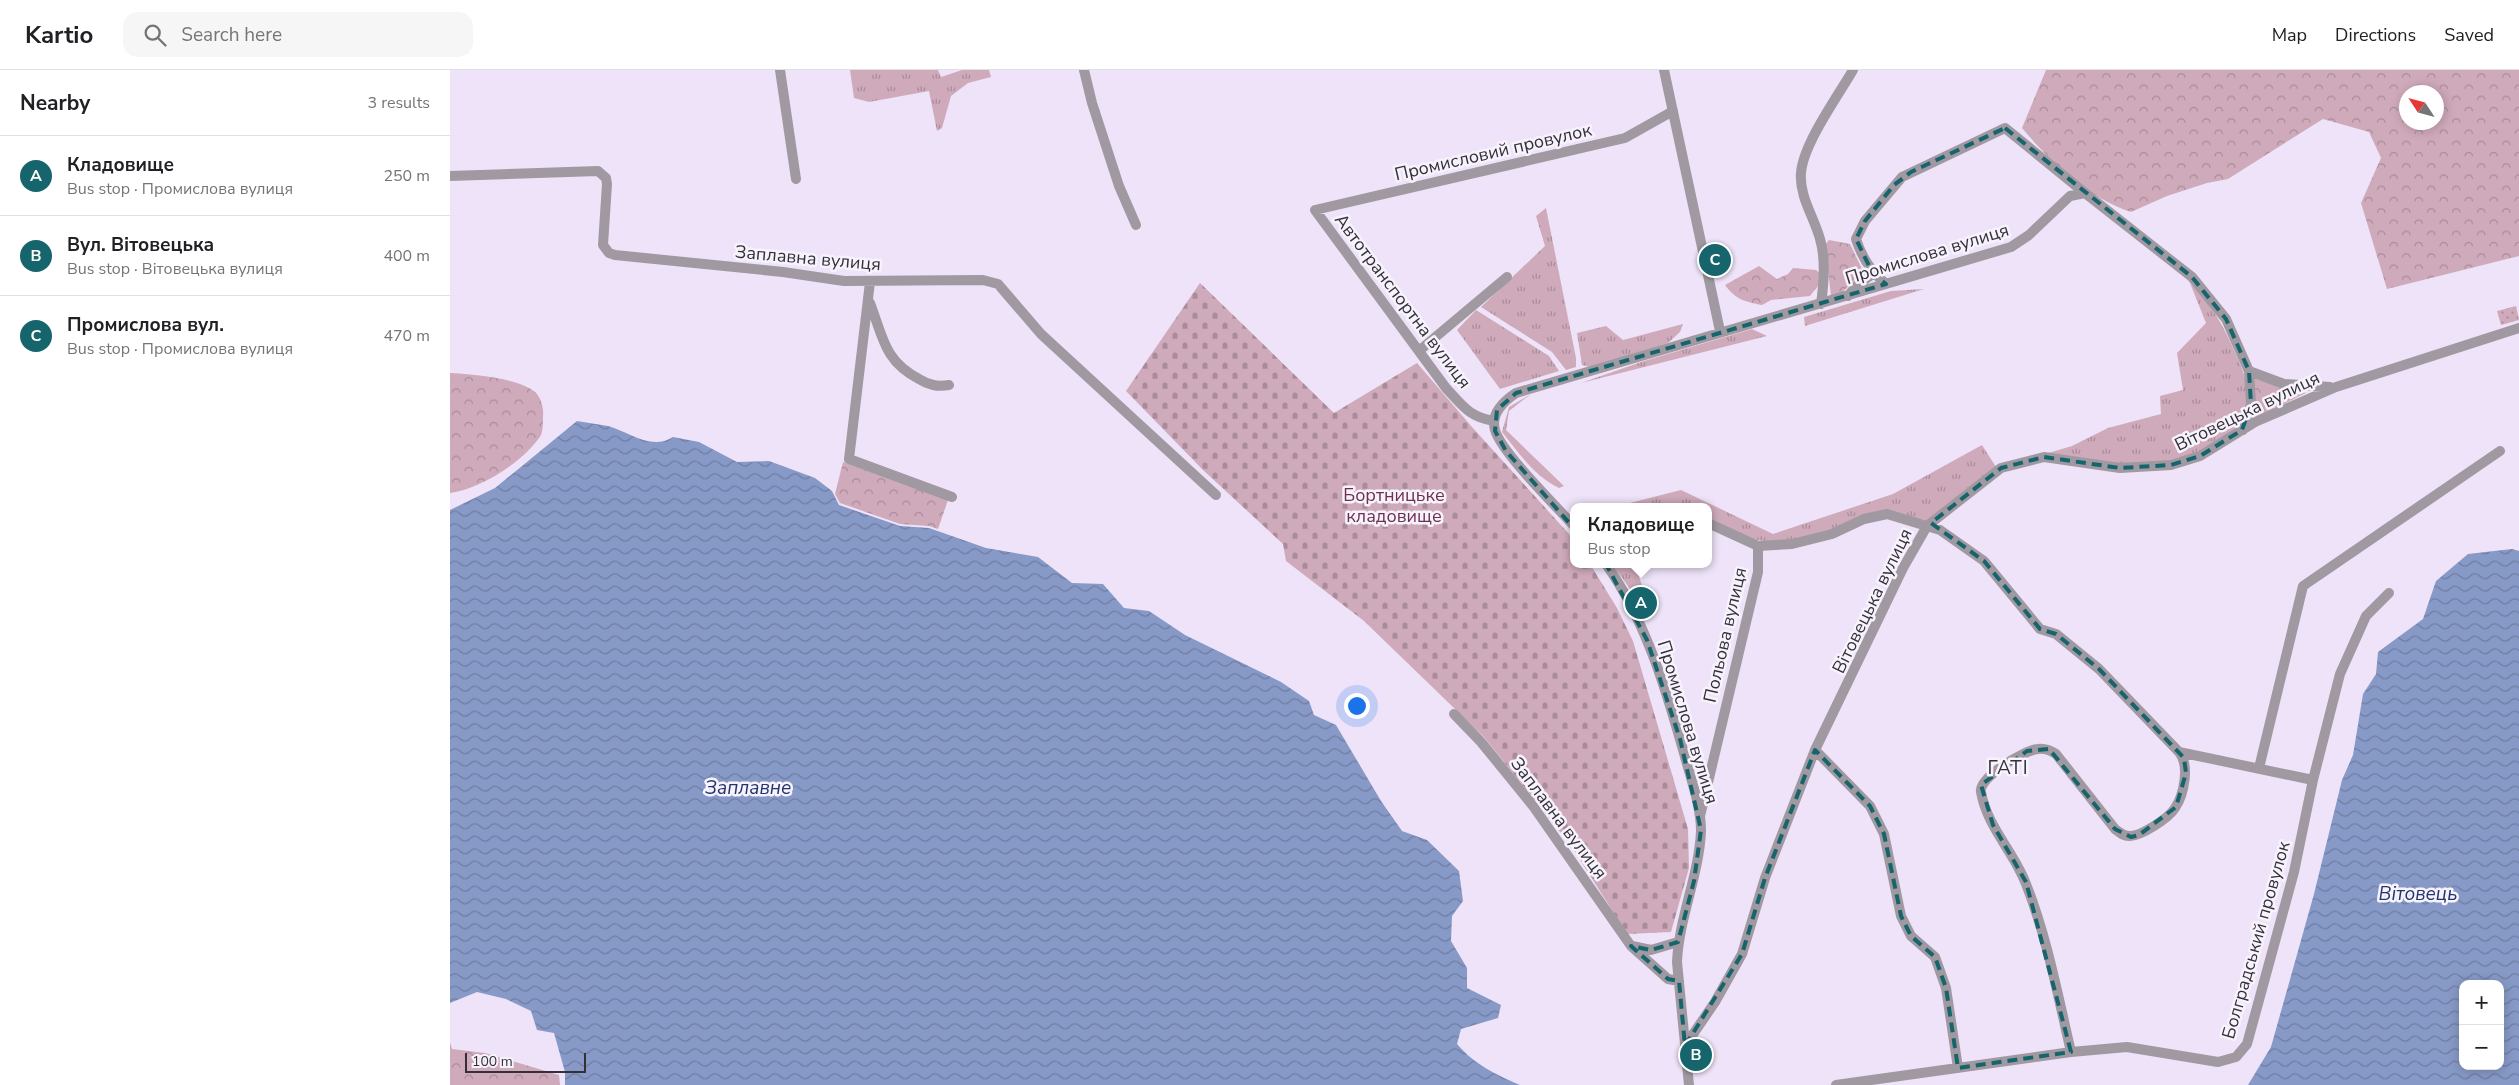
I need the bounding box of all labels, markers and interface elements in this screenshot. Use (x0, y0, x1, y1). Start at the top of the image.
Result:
search box (123, 12, 473, 57)
text: Kartio (25, 19, 93, 51)
icon: search (141, 21, 169, 49)
text: Search here (181, 22, 282, 48)
text: Map (2272, 23, 2307, 47)
text: Directions (2335, 23, 2416, 47)
text: Saved (2444, 23, 2494, 47)
north arrow (2399, 85, 2444, 130)
text: Nearby (20, 89, 90, 117)
text: 3 results (368, 92, 430, 114)
street label: Промисловий провулок (1392, 118, 1594, 186)
text: Кладовище (67, 152, 174, 178)
text: A (30, 165, 42, 187)
text: 250 m (383, 165, 430, 187)
text: Bus stop · Промислова вулиця (67, 178, 293, 200)
street label: Автотранспортна вулиця (1329, 209, 1477, 393)
street label: Промислова вулиця (1842, 218, 2012, 290)
text: Вул. Вітовецька (67, 232, 214, 258)
street label: Заплавна вулиця (734, 240, 882, 276)
pin: C (1699, 241, 1731, 279)
text: B (30, 245, 42, 267)
text: 400 m (383, 245, 430, 267)
text: Bus stop · Вітовецька вулиця (67, 258, 283, 280)
text: Промислова вул. (67, 312, 224, 338)
text: C (31, 325, 41, 347)
text: 470 m (383, 325, 430, 347)
text: Bus stop · Промислова вулиця (67, 338, 293, 360)
street label: Вітовецька вулиця (2170, 365, 2324, 457)
park label: Бортницьке кладовище (1343, 483, 1445, 528)
popup (1570, 503, 1712, 568)
text: Кладовище (1588, 512, 1695, 538)
street label: Вітовецька вулиця (1826, 524, 1918, 678)
text: Bus stop (1588, 538, 1650, 560)
street label: Польова вулиця (1698, 565, 1752, 705)
pin: A (1625, 584, 1657, 622)
street label: Промислова вулиця (1652, 637, 1724, 807)
your location (1344, 693, 1370, 719)
street label: Заплавна вулиця (1505, 752, 1613, 884)
district label: ГАТІ (1987, 755, 2029, 781)
water label: Заплавне (705, 775, 791, 801)
street label: Болградський провулок (2216, 838, 2296, 1042)
water label: Вітовець (2379, 881, 2457, 907)
map controls (2459, 980, 2504, 1070)
button: + (2459, 980, 2504, 1025)
button: − (2459, 1025, 2504, 1070)
pin: B (1680, 1036, 1712, 1074)
scale bar (465, 1050, 586, 1073)
text: 100 m (472, 1052, 513, 1071)

